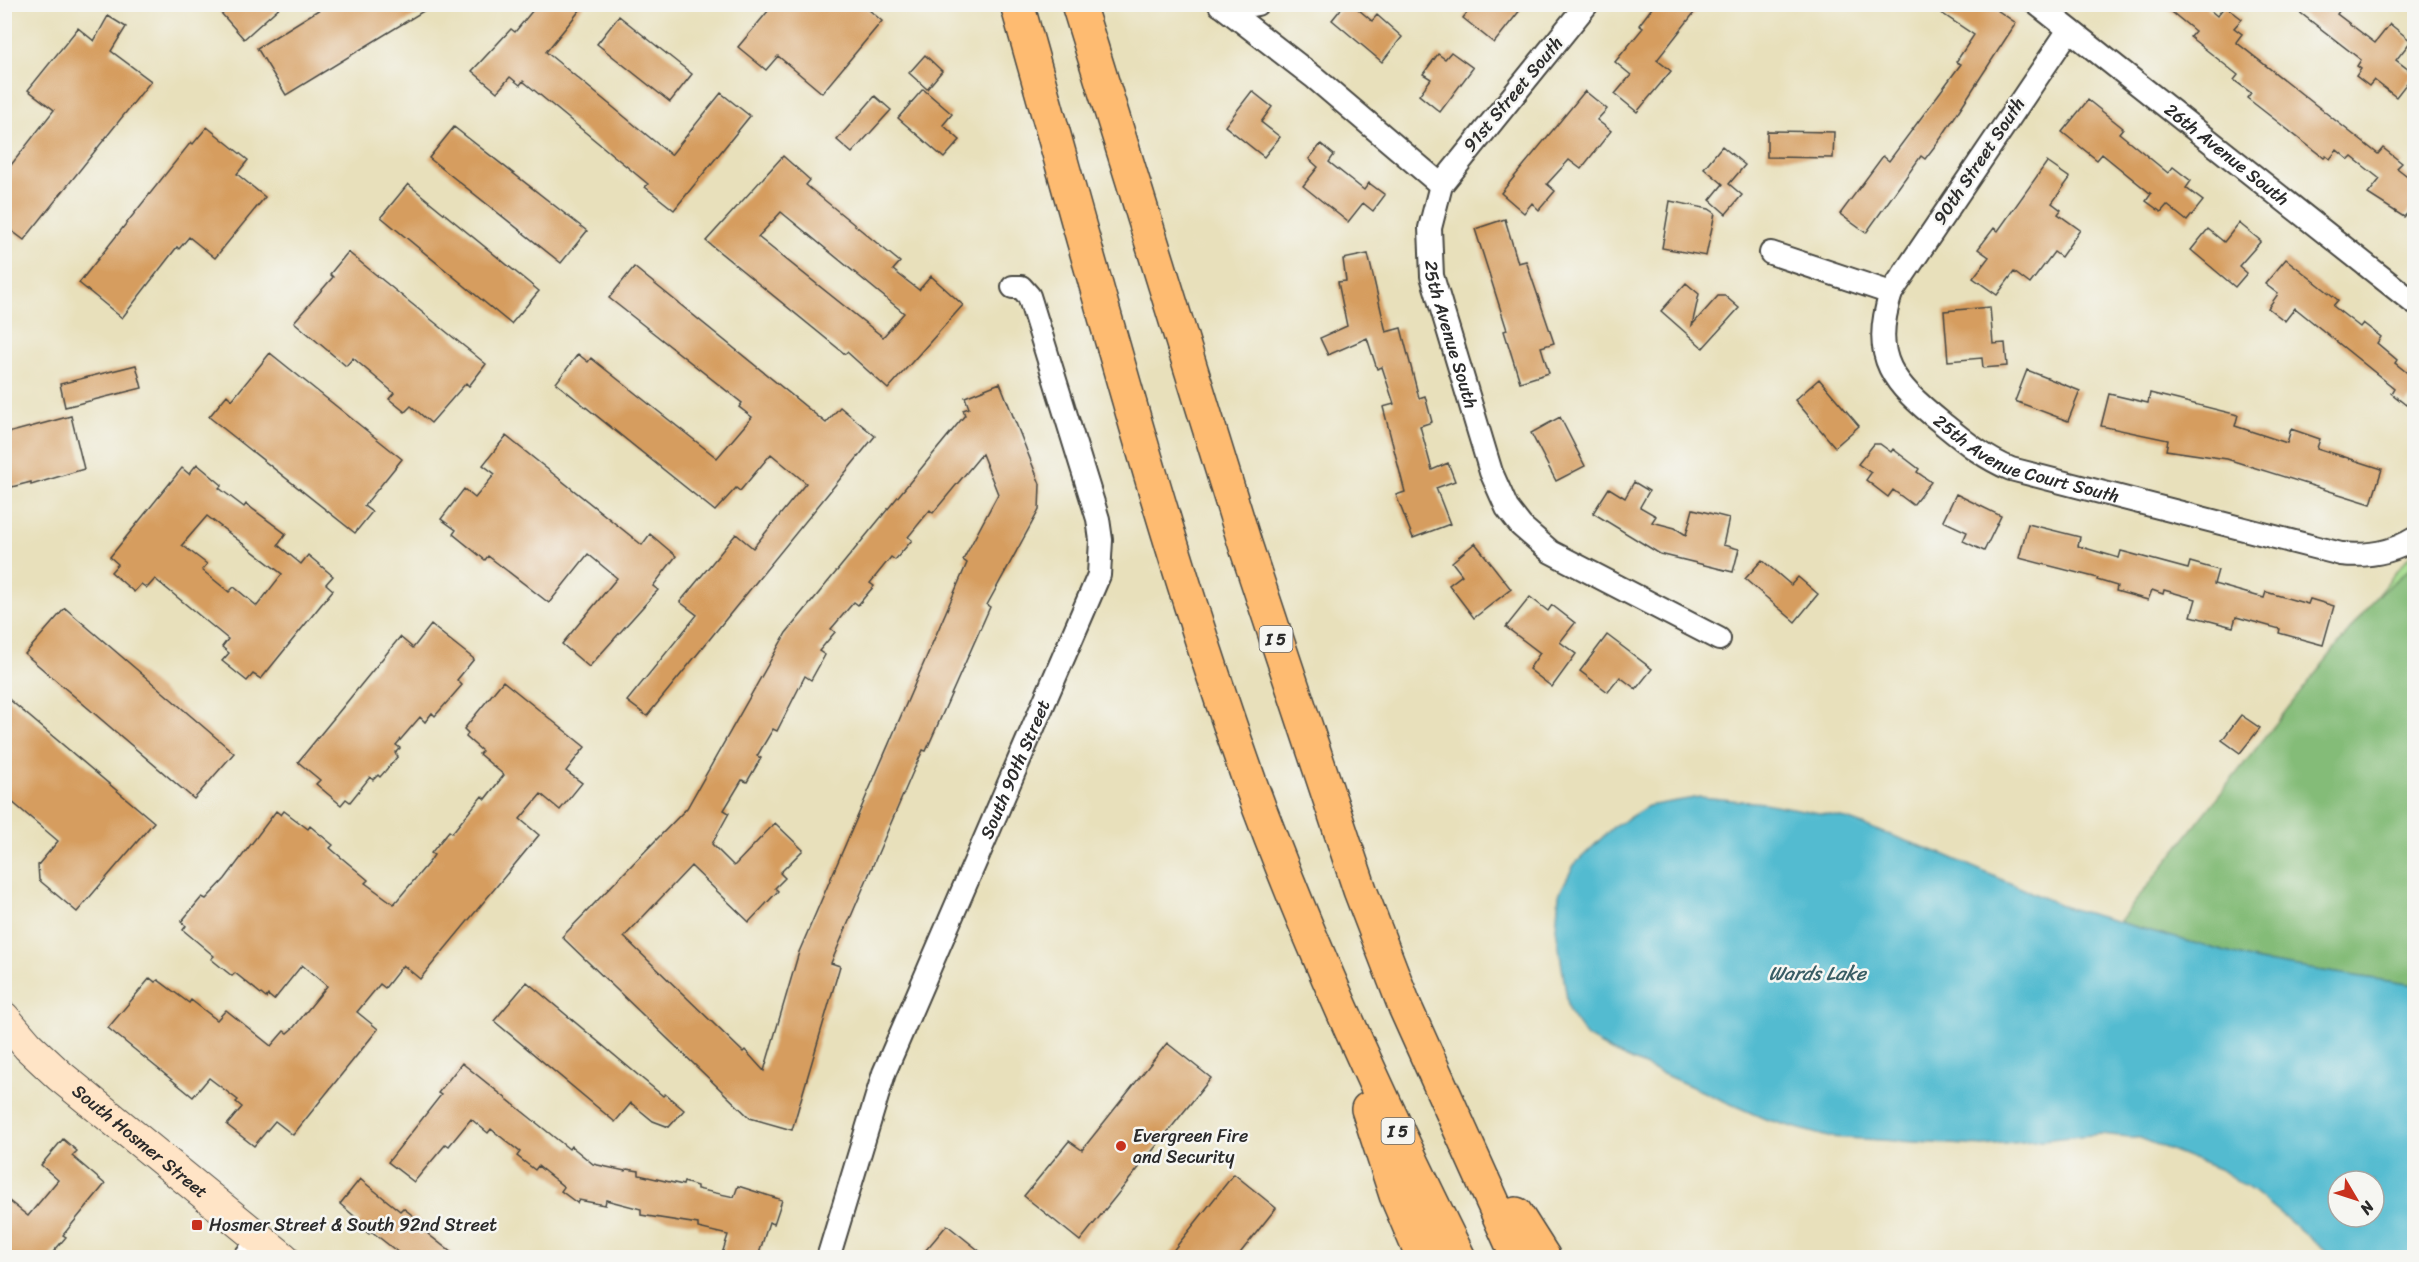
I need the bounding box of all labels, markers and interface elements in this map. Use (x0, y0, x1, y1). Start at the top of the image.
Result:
street label: 91st Street South (1455, 29, 1571, 159)
street label: 90th Street South (1924, 91, 2034, 231)
street label: 26th Avenue South (2157, 95, 2296, 214)
street label: 25th Avenue South (1415, 260, 1487, 412)
street label: 25th Avenue Court South (1926, 406, 2123, 512)
road number: I 5 (1260, 626, 1292, 652)
street label: South 90th Street (971, 695, 1059, 844)
water label: Wards Lake (1768, 956, 1868, 991)
street label: South Hosmer Street (65, 1076, 215, 1207)
road number: I 5 (1382, 1118, 1414, 1144)
place label: Evergreen Fire and Security (1133, 1120, 1248, 1173)
marker: Evergreen Fire and Security (1114, 1139, 1128, 1153)
north arrow (2326, 1169, 2386, 1229)
text: N (2352, 1194, 2383, 1222)
place label: Hosmer Street & South 92nd Street (209, 1209, 497, 1241)
marker: Hosmer Street & South 92nd Street (190, 1218, 204, 1232)

